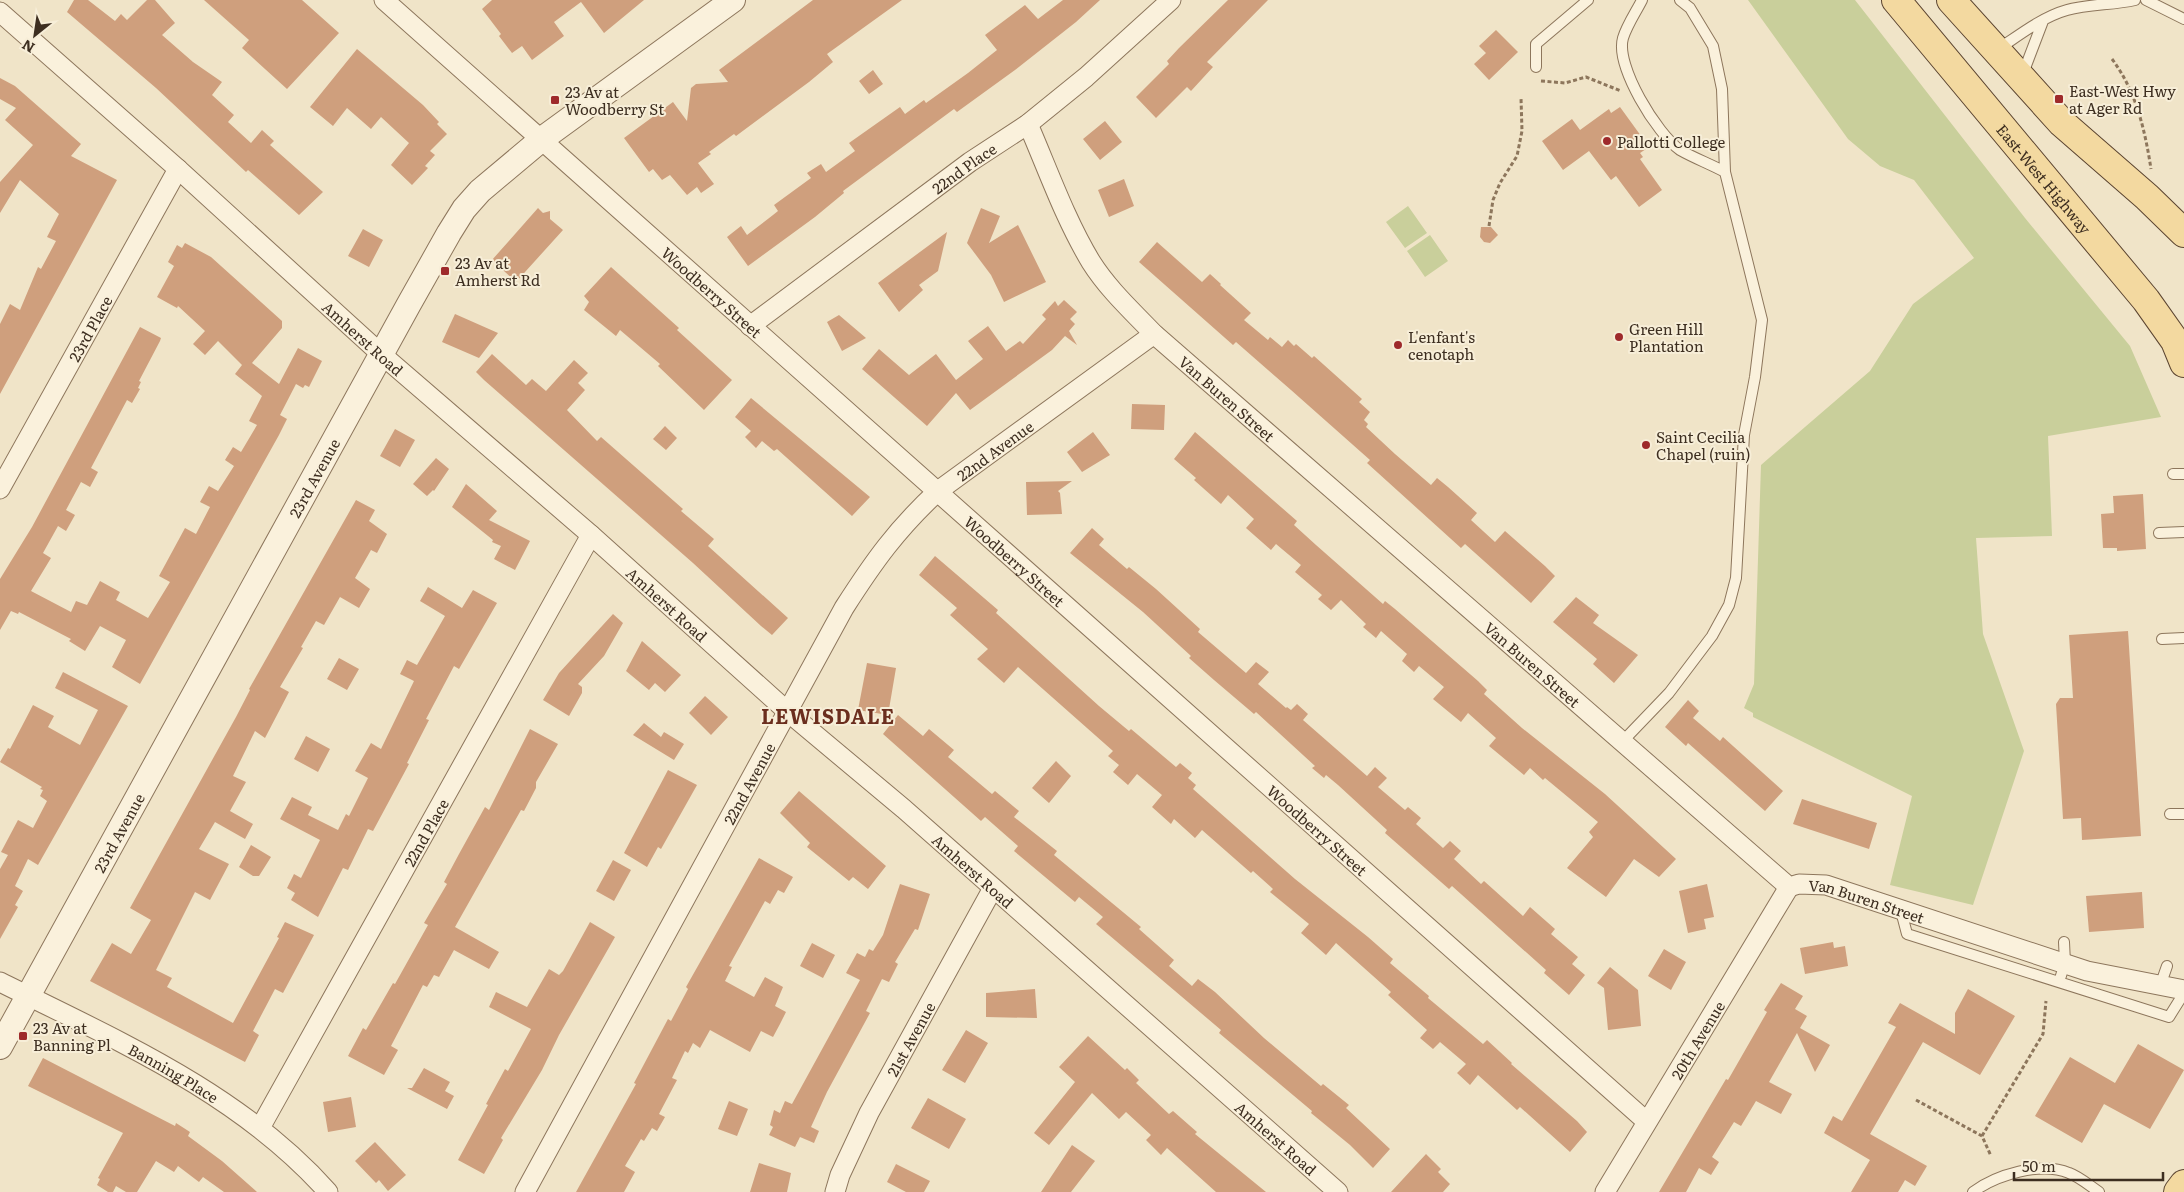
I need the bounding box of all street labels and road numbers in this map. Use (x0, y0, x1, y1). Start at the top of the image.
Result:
street label: East-West Highway (1992, 118, 2097, 239)
street label: 22nd Place (927, 136, 1001, 199)
street label: Woodberry Street (657, 241, 767, 342)
street label: 23rd Place (62, 291, 117, 365)
street label: Amherst Road (318, 295, 409, 380)
street label: Van Buren Street (1174, 350, 1281, 446)
street label: 22nd Avenue (951, 414, 1038, 486)
street label: 23rd Avenue (282, 433, 345, 522)
street label: Woodberry Street (960, 510, 1070, 611)
street label: Amherst Road (622, 561, 713, 646)
street label: Van Buren Street (1480, 616, 1586, 712)
street label: 22nd Avenue (717, 738, 780, 828)
street label: Woodberry Street (1263, 779, 1373, 880)
street label: 23rd Avenue (87, 788, 149, 876)
street label: 22nd Place (397, 794, 454, 870)
street label: Amherst Road (928, 828, 1019, 913)
street label: Van Buren Street (1808, 873, 1928, 928)
street label: 20th Avenue (1664, 996, 1730, 1083)
street label: 21st Avenue (880, 997, 940, 1080)
street label: Banning Place (125, 1037, 224, 1108)
street label: Amherst Road (1231, 1095, 1322, 1180)

